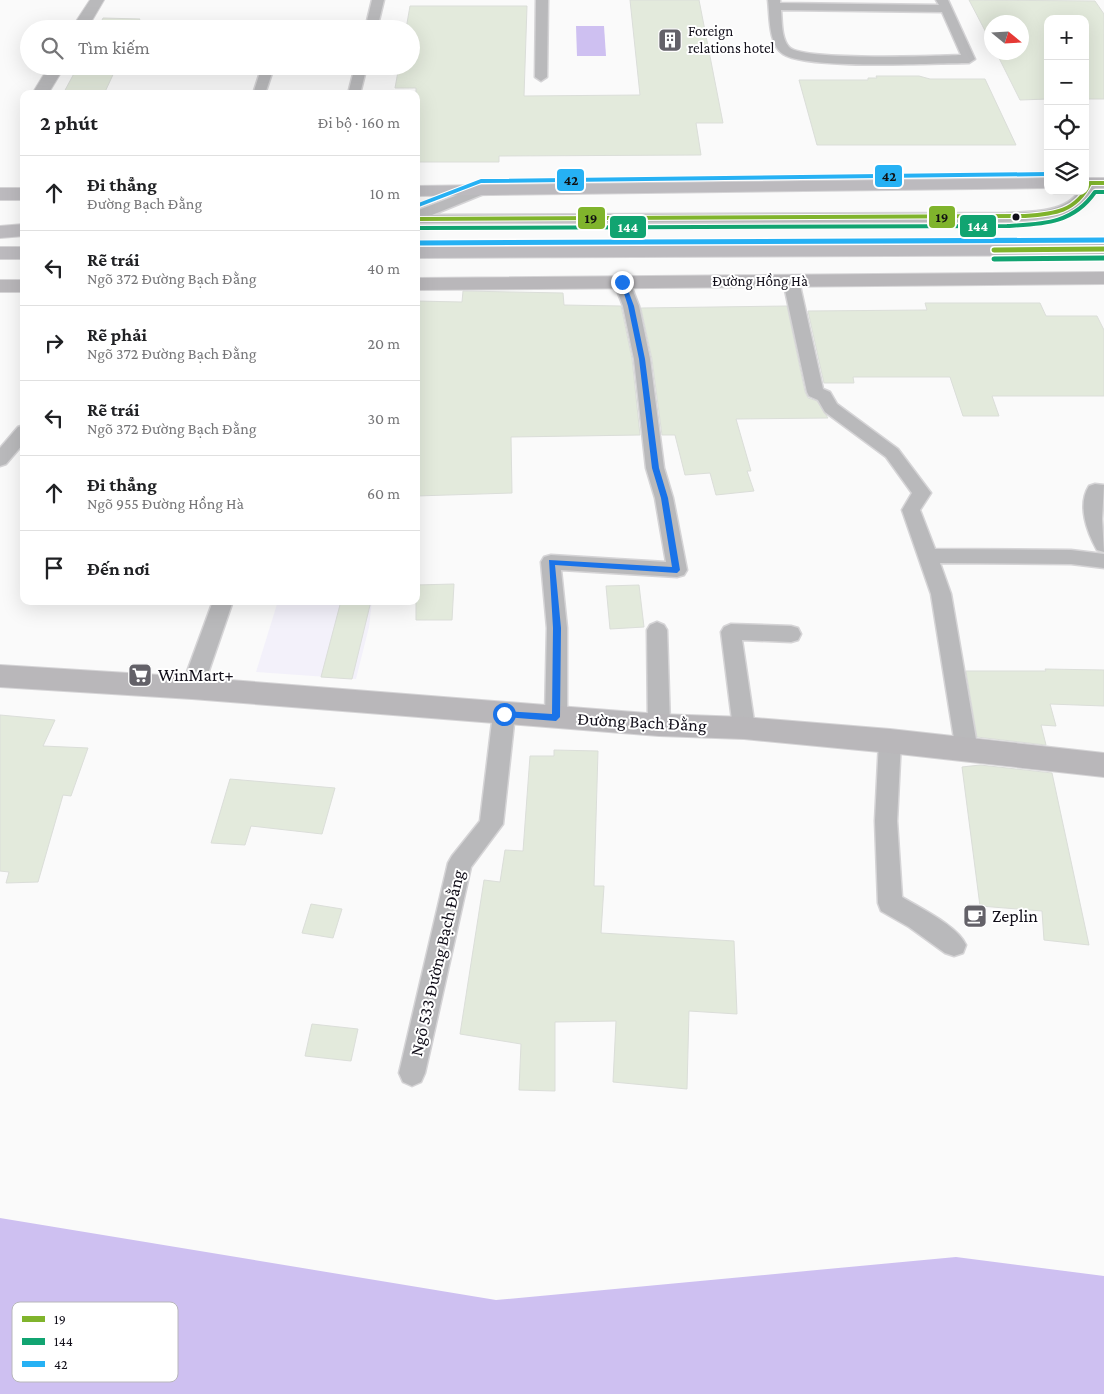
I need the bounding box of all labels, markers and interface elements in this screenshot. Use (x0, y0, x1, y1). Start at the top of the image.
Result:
north arrow (984, 15, 1029, 60)
map controls (1044, 15, 1089, 195)
button: + (1044, 15, 1089, 60)
search box (20, 20, 420, 75)
place label: Foreign relations hotel (688, 23, 775, 56)
building icon: Foreign relations hotel (657, 27, 683, 53)
icon: search (38, 34, 66, 62)
text: Tìm kiếm (78, 37, 150, 58)
button: − (1044, 60, 1089, 105)
button: locate (1044, 105, 1089, 150)
text: 2 phút (40, 111, 98, 135)
text: Đi bộ · 160 m (318, 114, 400, 131)
button: layers (1044, 150, 1089, 195)
line badge: 42 (874, 164, 903, 188)
line badge: 42 (556, 168, 585, 192)
text: 42 (882, 168, 896, 184)
text: 42 (564, 172, 578, 188)
text: Đi thẳng (87, 174, 157, 195)
icon: ahead (40, 179, 68, 207)
text: 10 m (370, 185, 400, 202)
text: Đường Bạch Đằng (87, 195, 202, 212)
line badge: 19 (928, 205, 956, 229)
line badge: 19 (577, 206, 606, 230)
text: 19 (936, 209, 948, 225)
text: 19 (585, 210, 597, 226)
unlabelled marker (1011, 212, 1021, 222)
line badge: 144 (959, 214, 997, 238)
line badge: 144 (609, 215, 647, 239)
text: 144 (968, 218, 989, 234)
text: 144 (618, 219, 639, 235)
text: Rẽ trái (87, 249, 140, 270)
icon: left (40, 254, 68, 282)
text: 40 m (367, 260, 400, 277)
text: Ngõ 372 Đường Bạch Đằng (87, 270, 256, 287)
route end (611, 271, 634, 294)
street label: Đường Hồng Hà (712, 272, 808, 290)
text: Rẽ phải (87, 324, 147, 345)
icon: right (40, 329, 68, 357)
text: 20 m (367, 335, 400, 352)
text: Ngõ 372 Đường Bạch Đằng (87, 345, 256, 362)
text: Rẽ trái (87, 399, 140, 420)
icon: left (40, 404, 68, 432)
text: 30 m (368, 410, 400, 427)
text: Ngõ 372 Đường Bạch Đằng (87, 420, 256, 437)
text: Đi thẳng (87, 474, 157, 495)
icon: ahead (40, 479, 68, 507)
text: 60 m (367, 485, 400, 502)
text: Ngõ 955 Đường Hồng Hà (87, 495, 244, 512)
icon: arrive (40, 554, 68, 582)
text: Đến nơi (87, 558, 150, 579)
supermarket icon: WinMart+ (127, 662, 153, 688)
place label: WinMart+ (158, 665, 234, 685)
route start (493, 703, 516, 726)
street label: Đường Bạch Đằng (577, 709, 707, 735)
street label: Ngõ 533 Đường Bạch Đằng (406, 868, 468, 1058)
cafe icon: Zeplin (962, 903, 988, 929)
place label: Zeplin (992, 906, 1038, 926)
legend (12, 1302, 178, 1382)
text: 19 (54, 1311, 66, 1327)
text: 144 (54, 1333, 73, 1349)
text: 42 (54, 1356, 68, 1372)

